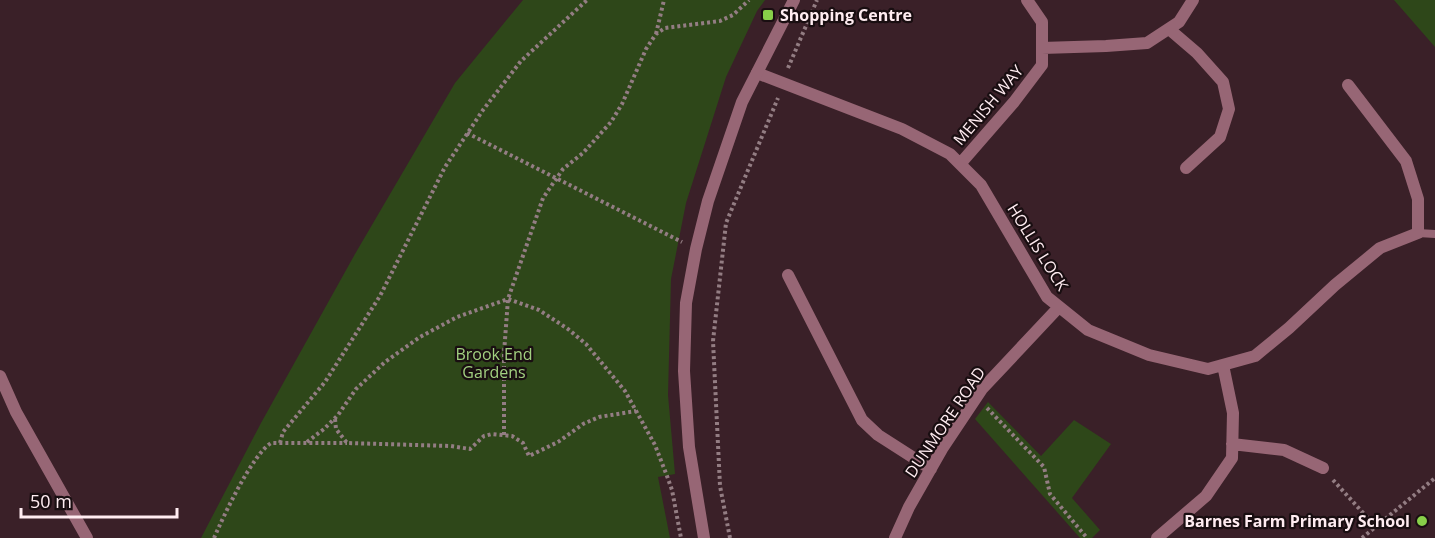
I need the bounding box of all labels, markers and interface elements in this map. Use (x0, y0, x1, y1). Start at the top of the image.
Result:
place label: Shopping Centre (780, 4, 912, 26)
marker: Shopping Centre (761, 8, 775, 22)
street label: MENISH WAY (948, 60, 1028, 150)
street label: HOLLIS LOCK (1002, 199, 1074, 295)
park label: Brook End Gardens (455, 343, 533, 383)
street label: DUNMORE ROAD (900, 362, 990, 482)
scale bar (21, 481, 177, 519)
text: 50 m (30, 489, 72, 513)
place label: Barnes Farm Primary School (1184, 510, 1410, 532)
marker: Barnes Farm Primary School (1415, 514, 1429, 528)

